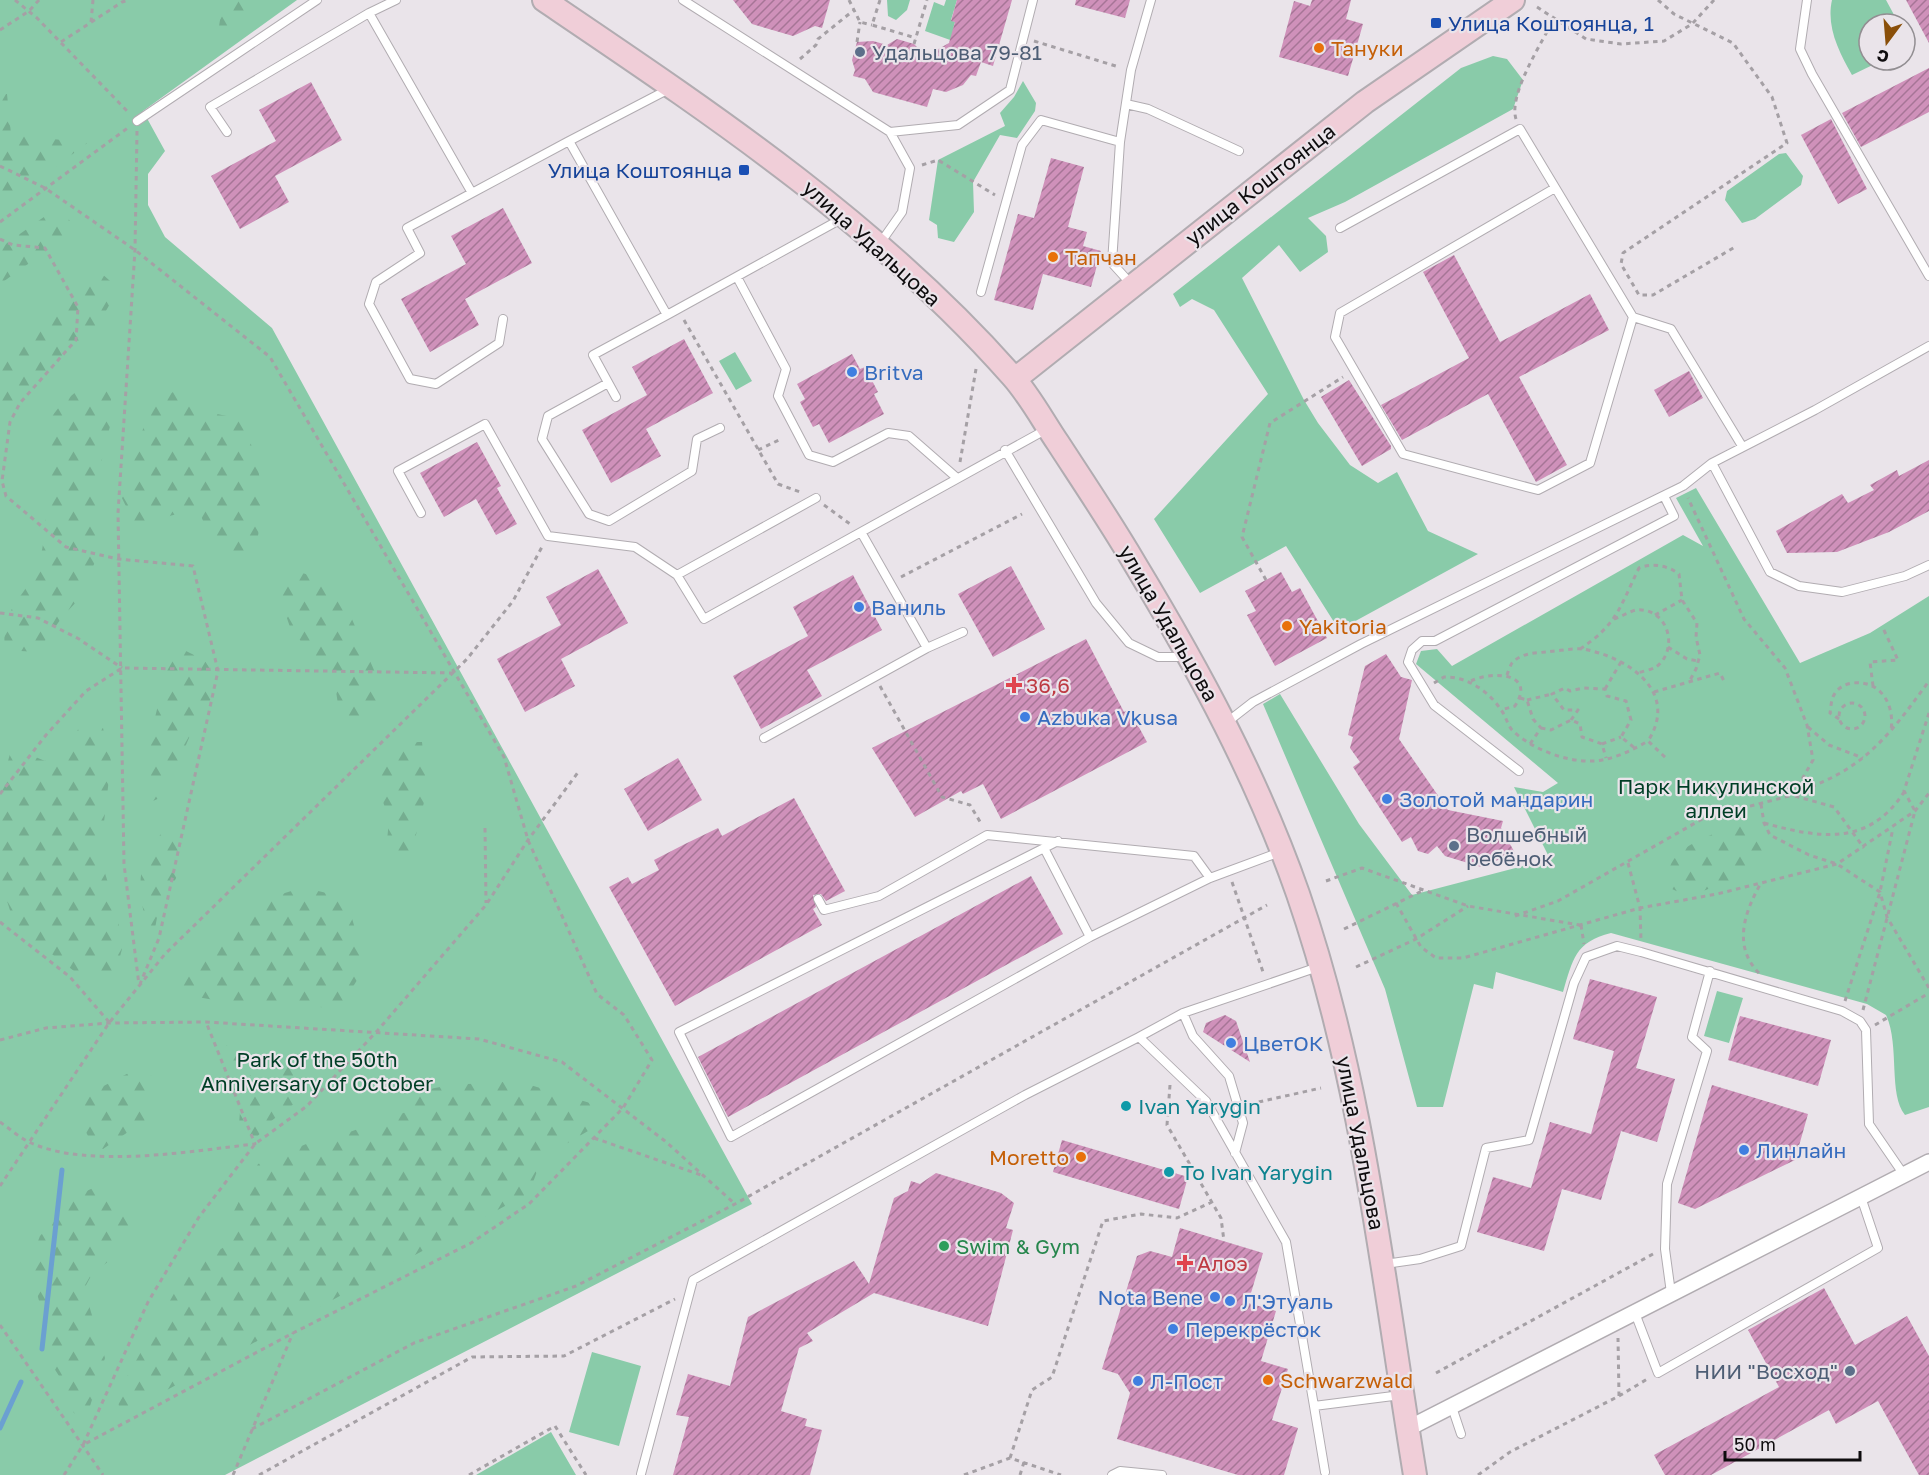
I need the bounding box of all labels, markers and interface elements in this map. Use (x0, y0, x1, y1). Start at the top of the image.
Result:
place label: Улица Коштоянца, 1 (1448, 10, 1654, 36)
north arrow (1857, 12, 1917, 72)
marker: Улица Коштоянца, 1 (1429, 16, 1443, 30)
place label: Тануки (1331, 35, 1403, 61)
place label: Удальцова 79-81 (872, 39, 1042, 65)
marker: Тануки (1312, 41, 1326, 55)
marker: Удальцова 79-81 (853, 45, 867, 59)
text: С (1875, 45, 1891, 68)
street label: улица Коштоянца (1180, 117, 1340, 251)
place label: Улица Коштоянца (548, 157, 732, 183)
marker: Улица Коштоянца (737, 163, 751, 177)
street label: улица Удальцова (798, 174, 946, 312)
place label: Тапчан (1065, 244, 1137, 270)
marker: Тапчан (1046, 250, 1060, 264)
place label: Britva (864, 359, 924, 385)
marker: Britva (845, 365, 859, 379)
street label: улица Удальцова (1114, 540, 1224, 706)
place label: Ваниль (871, 594, 946, 620)
marker: Ваниль (852, 600, 866, 614)
place label: Yakitoria (1299, 613, 1387, 639)
marker: Yakitoria (1280, 619, 1294, 633)
place label: 36,6 (1026, 672, 1070, 698)
marker: 36,6 (1007, 678, 1021, 692)
place label: Azbuka Vkusa (1037, 704, 1178, 730)
marker: Azbuka Vkusa (1018, 710, 1032, 724)
park label: Парк Никулинской аллеи (1618, 773, 1814, 823)
place label: Золотой мандарин (1399, 786, 1593, 812)
marker: Золотой мандарин (1380, 792, 1394, 806)
place label: Волшебный ребёнок (1466, 821, 1587, 871)
marker: Волшебный ребёнок (1447, 839, 1461, 853)
place label: ЦветОК (1243, 1030, 1324, 1056)
marker: ЦветОК (1224, 1036, 1238, 1050)
park label: Park of the 50th Anniversary of October (201, 1046, 433, 1096)
street label: улица Удальцова (1331, 1054, 1391, 1232)
place label: Ivan Yarygin (1138, 1093, 1261, 1119)
marker: Ivan Yarygin (1119, 1099, 1133, 1113)
place label: Линлайн (1756, 1137, 1846, 1163)
marker: Линлайн (1737, 1143, 1751, 1157)
place label: Moretto (989, 1144, 1069, 1170)
marker: Moretto (1074, 1150, 1088, 1164)
place label: To Ivan Yarygin (1181, 1159, 1333, 1185)
marker: To Ivan Yarygin (1162, 1165, 1176, 1179)
place label: Swim & Gym (956, 1233, 1080, 1259)
marker: Swim & Gym (937, 1239, 951, 1253)
place label: Алоэ (1197, 1250, 1248, 1276)
marker: Алоэ (1178, 1256, 1192, 1270)
place label: Nota Bene (1098, 1284, 1203, 1310)
place label: Л'Этуаль (1242, 1288, 1333, 1314)
marker: Nota Bene (1208, 1290, 1222, 1304)
marker: Л'Этуаль (1223, 1294, 1237, 1308)
place label: Перекрёсток (1185, 1316, 1321, 1342)
marker: Перекрёсток (1166, 1322, 1180, 1336)
place label: НИИ "Восход" (1694, 1358, 1838, 1384)
marker: НИИ "Восход" (1843, 1364, 1857, 1378)
place label: Schwarzwald (1280, 1367, 1413, 1393)
place label: Л-Пост (1150, 1368, 1223, 1394)
marker: Schwarzwald (1261, 1373, 1275, 1387)
marker: Л-Пост (1131, 1374, 1145, 1388)
scale bar (1725, 1424, 1860, 1462)
text: 50 m (1734, 1433, 1776, 1455)

